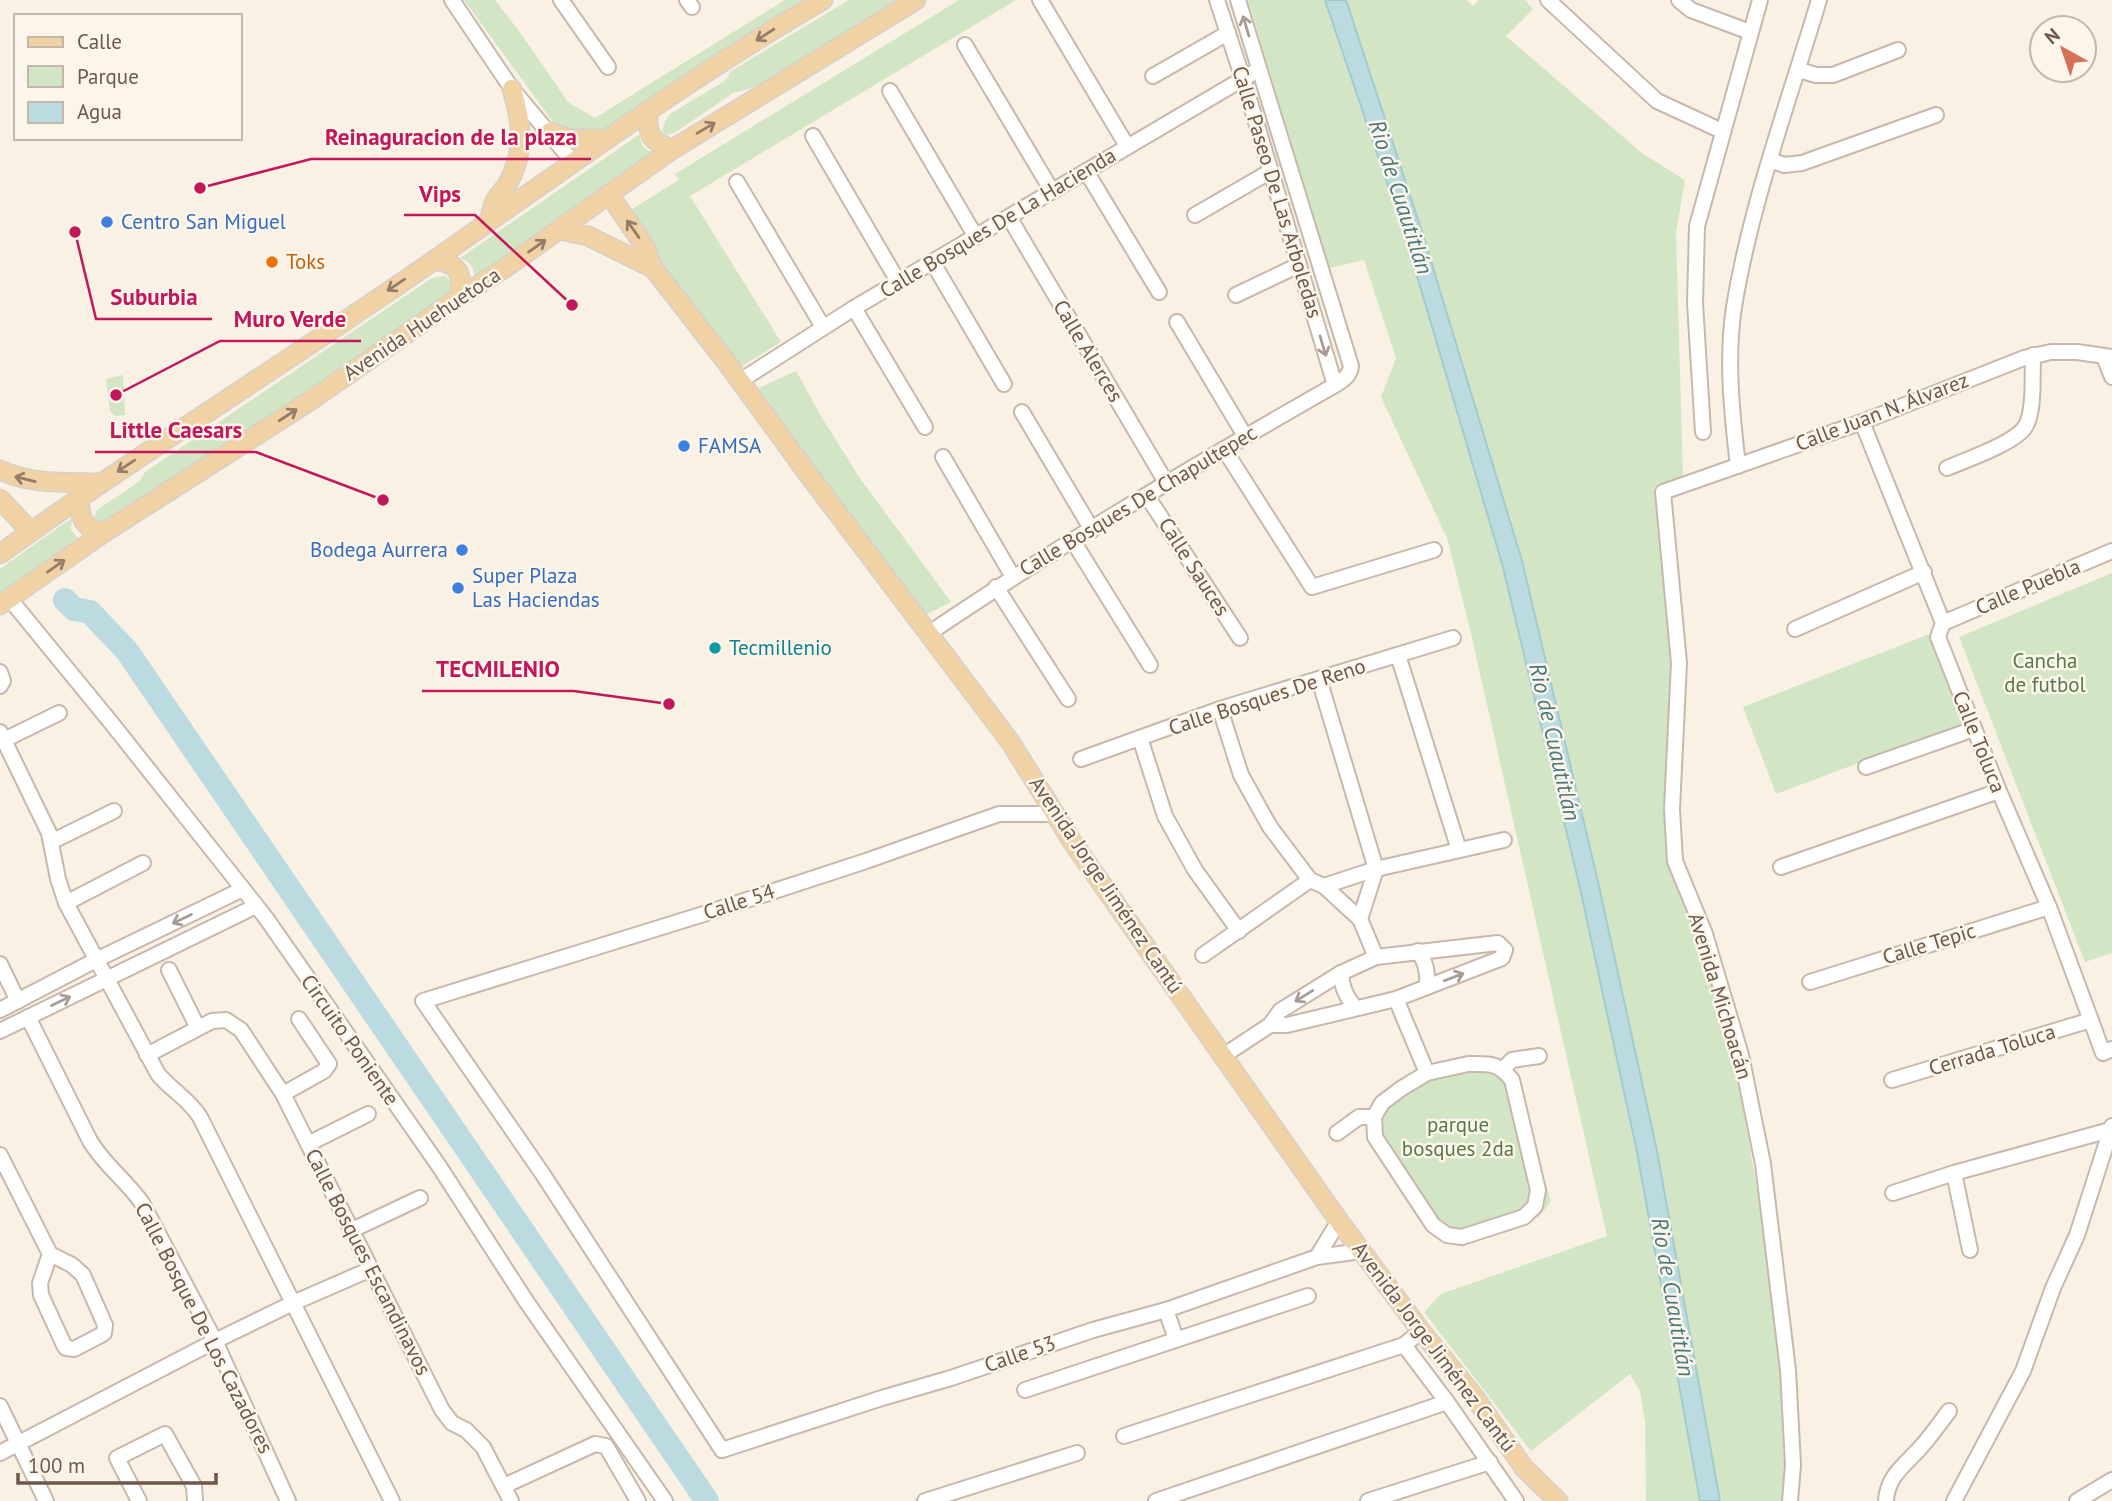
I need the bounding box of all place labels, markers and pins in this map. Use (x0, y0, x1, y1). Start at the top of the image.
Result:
callout: Reinaguracion de la plaza (311, 115, 591, 159)
callout: Vips (404, 171, 475, 215)
place label: Centro San Miguel (121, 208, 286, 235)
marker: Centro San Miguel (99, 214, 115, 230)
place label: Toks (286, 248, 325, 275)
marker: Toks (264, 254, 280, 270)
callout: Suburbia (96, 275, 212, 319)
callout: Muro Verde (220, 297, 361, 341)
callout: Little Caesars (95, 408, 256, 452)
place label: FAMSA (698, 432, 762, 459)
marker: FAMSA (676, 438, 692, 454)
place label: Bodega Aurrera (310, 536, 448, 563)
marker: Bodega Aurrera (454, 542, 470, 558)
place label: Super Plaza Las Haciendas (472, 562, 600, 613)
marker: Super Plaza Las Haciendas (450, 580, 466, 596)
place label: Tecmillenio (729, 634, 832, 661)
marker: Tecmillenio (707, 640, 723, 656)
callout: TECMILENIO (422, 647, 574, 691)

